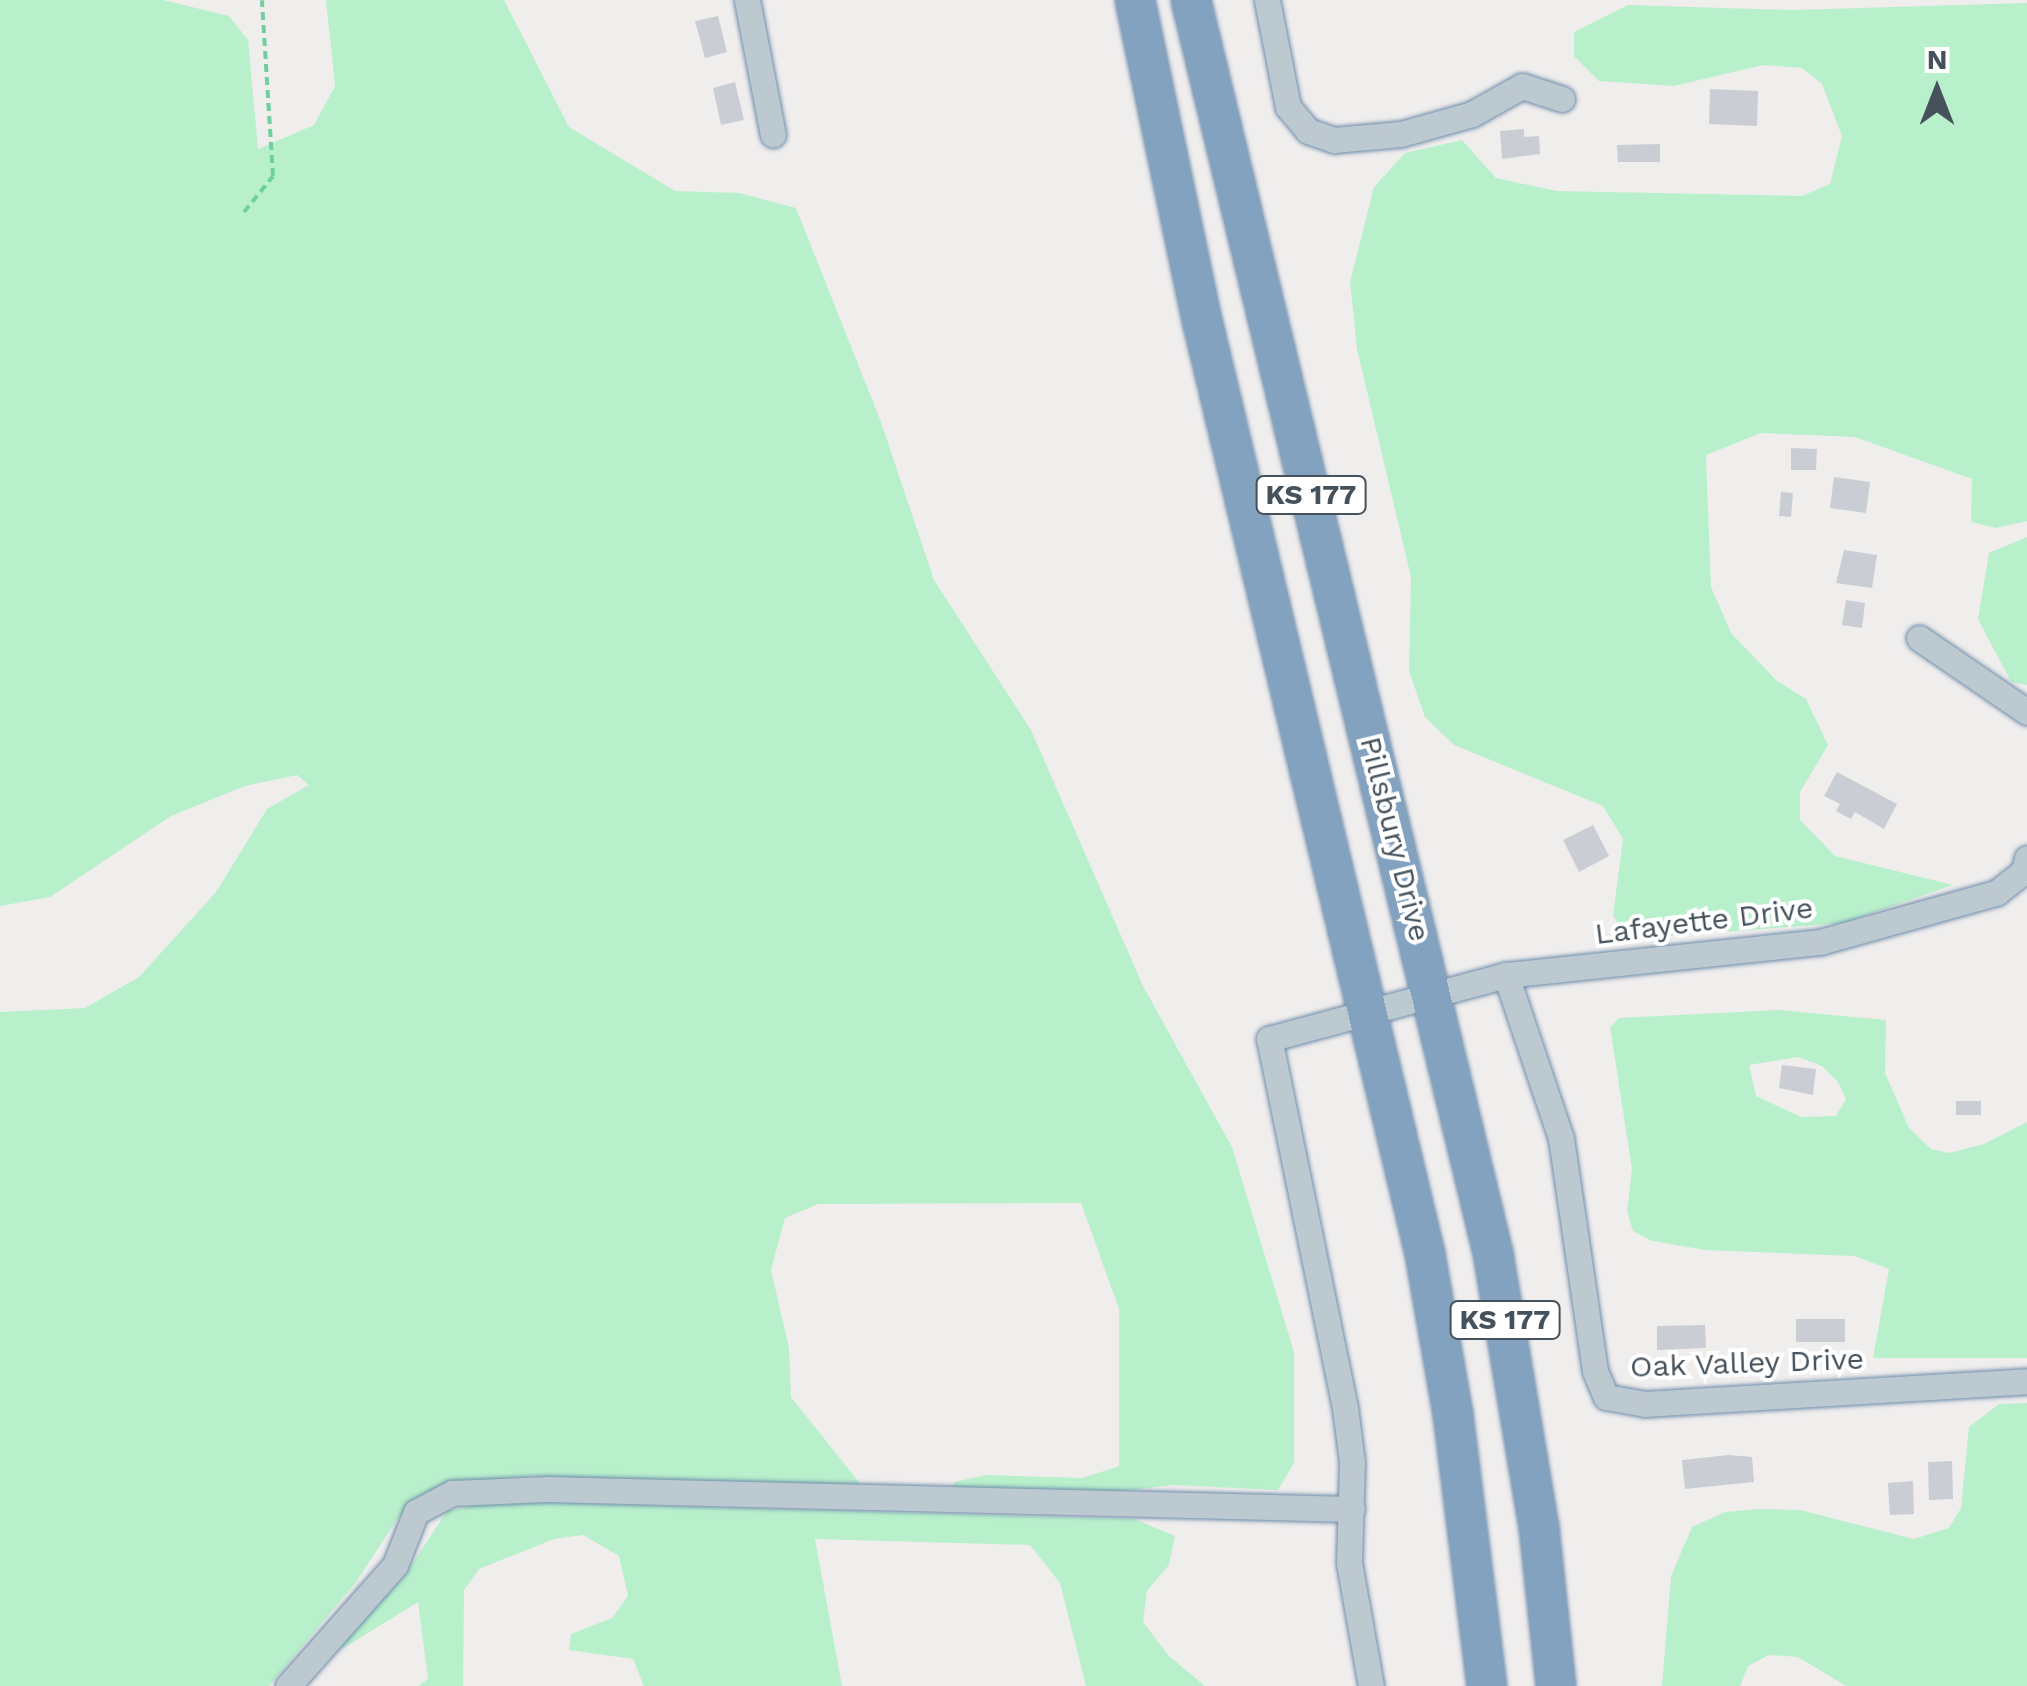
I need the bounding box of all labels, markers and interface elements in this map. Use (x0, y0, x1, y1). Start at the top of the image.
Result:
north arrow (1887, 40, 1987, 140)
text: N (1927, 43, 1947, 76)
road number: KS 177 (1254, 472, 1368, 518)
street label: Pillsbury Drive (1352, 733, 1438, 945)
street label: Lafayette Drive (1593, 890, 1815, 952)
road number: KS 177 (1448, 1297, 1562, 1343)
street label: Oak Valley Drive (1628, 1341, 1866, 1385)

